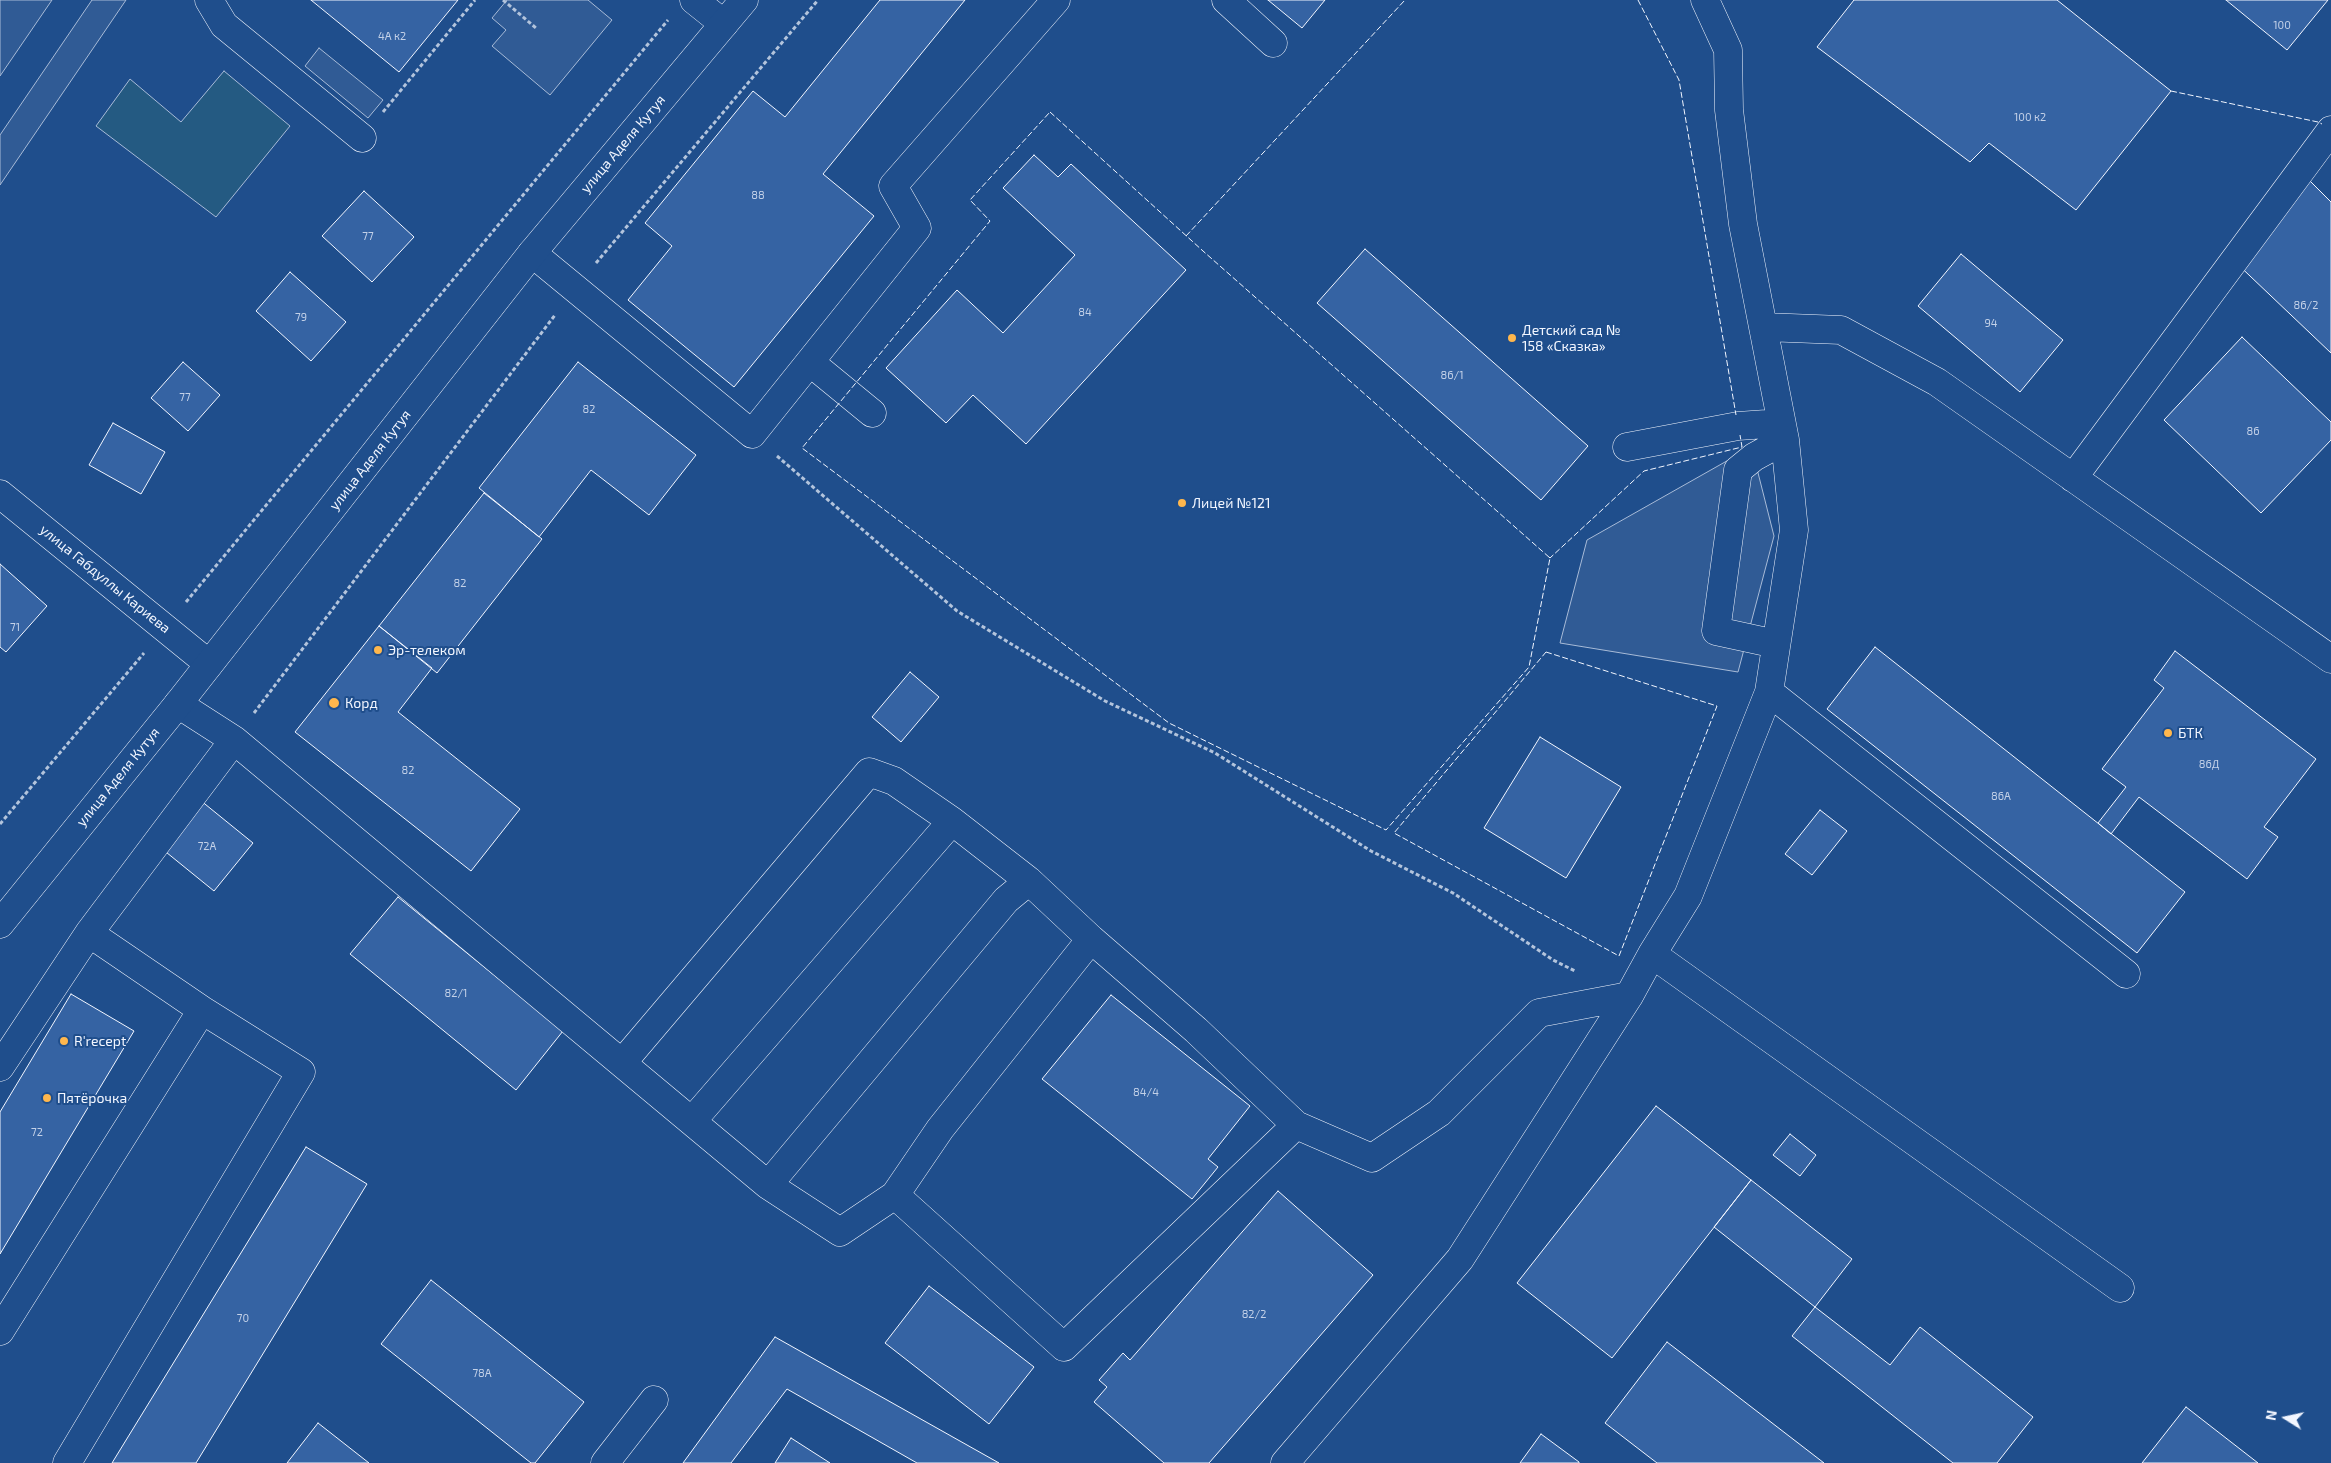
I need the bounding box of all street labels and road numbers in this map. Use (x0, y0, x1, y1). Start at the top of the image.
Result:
street label: улица Аделя Кутуя (577, 92, 669, 196)
street label: улица Аделя Кутуя (326, 406, 414, 514)
street label: улица Габдуллы Кариева (36, 521, 174, 637)
street label: улица Аделя Кутуя (73, 724, 163, 830)

